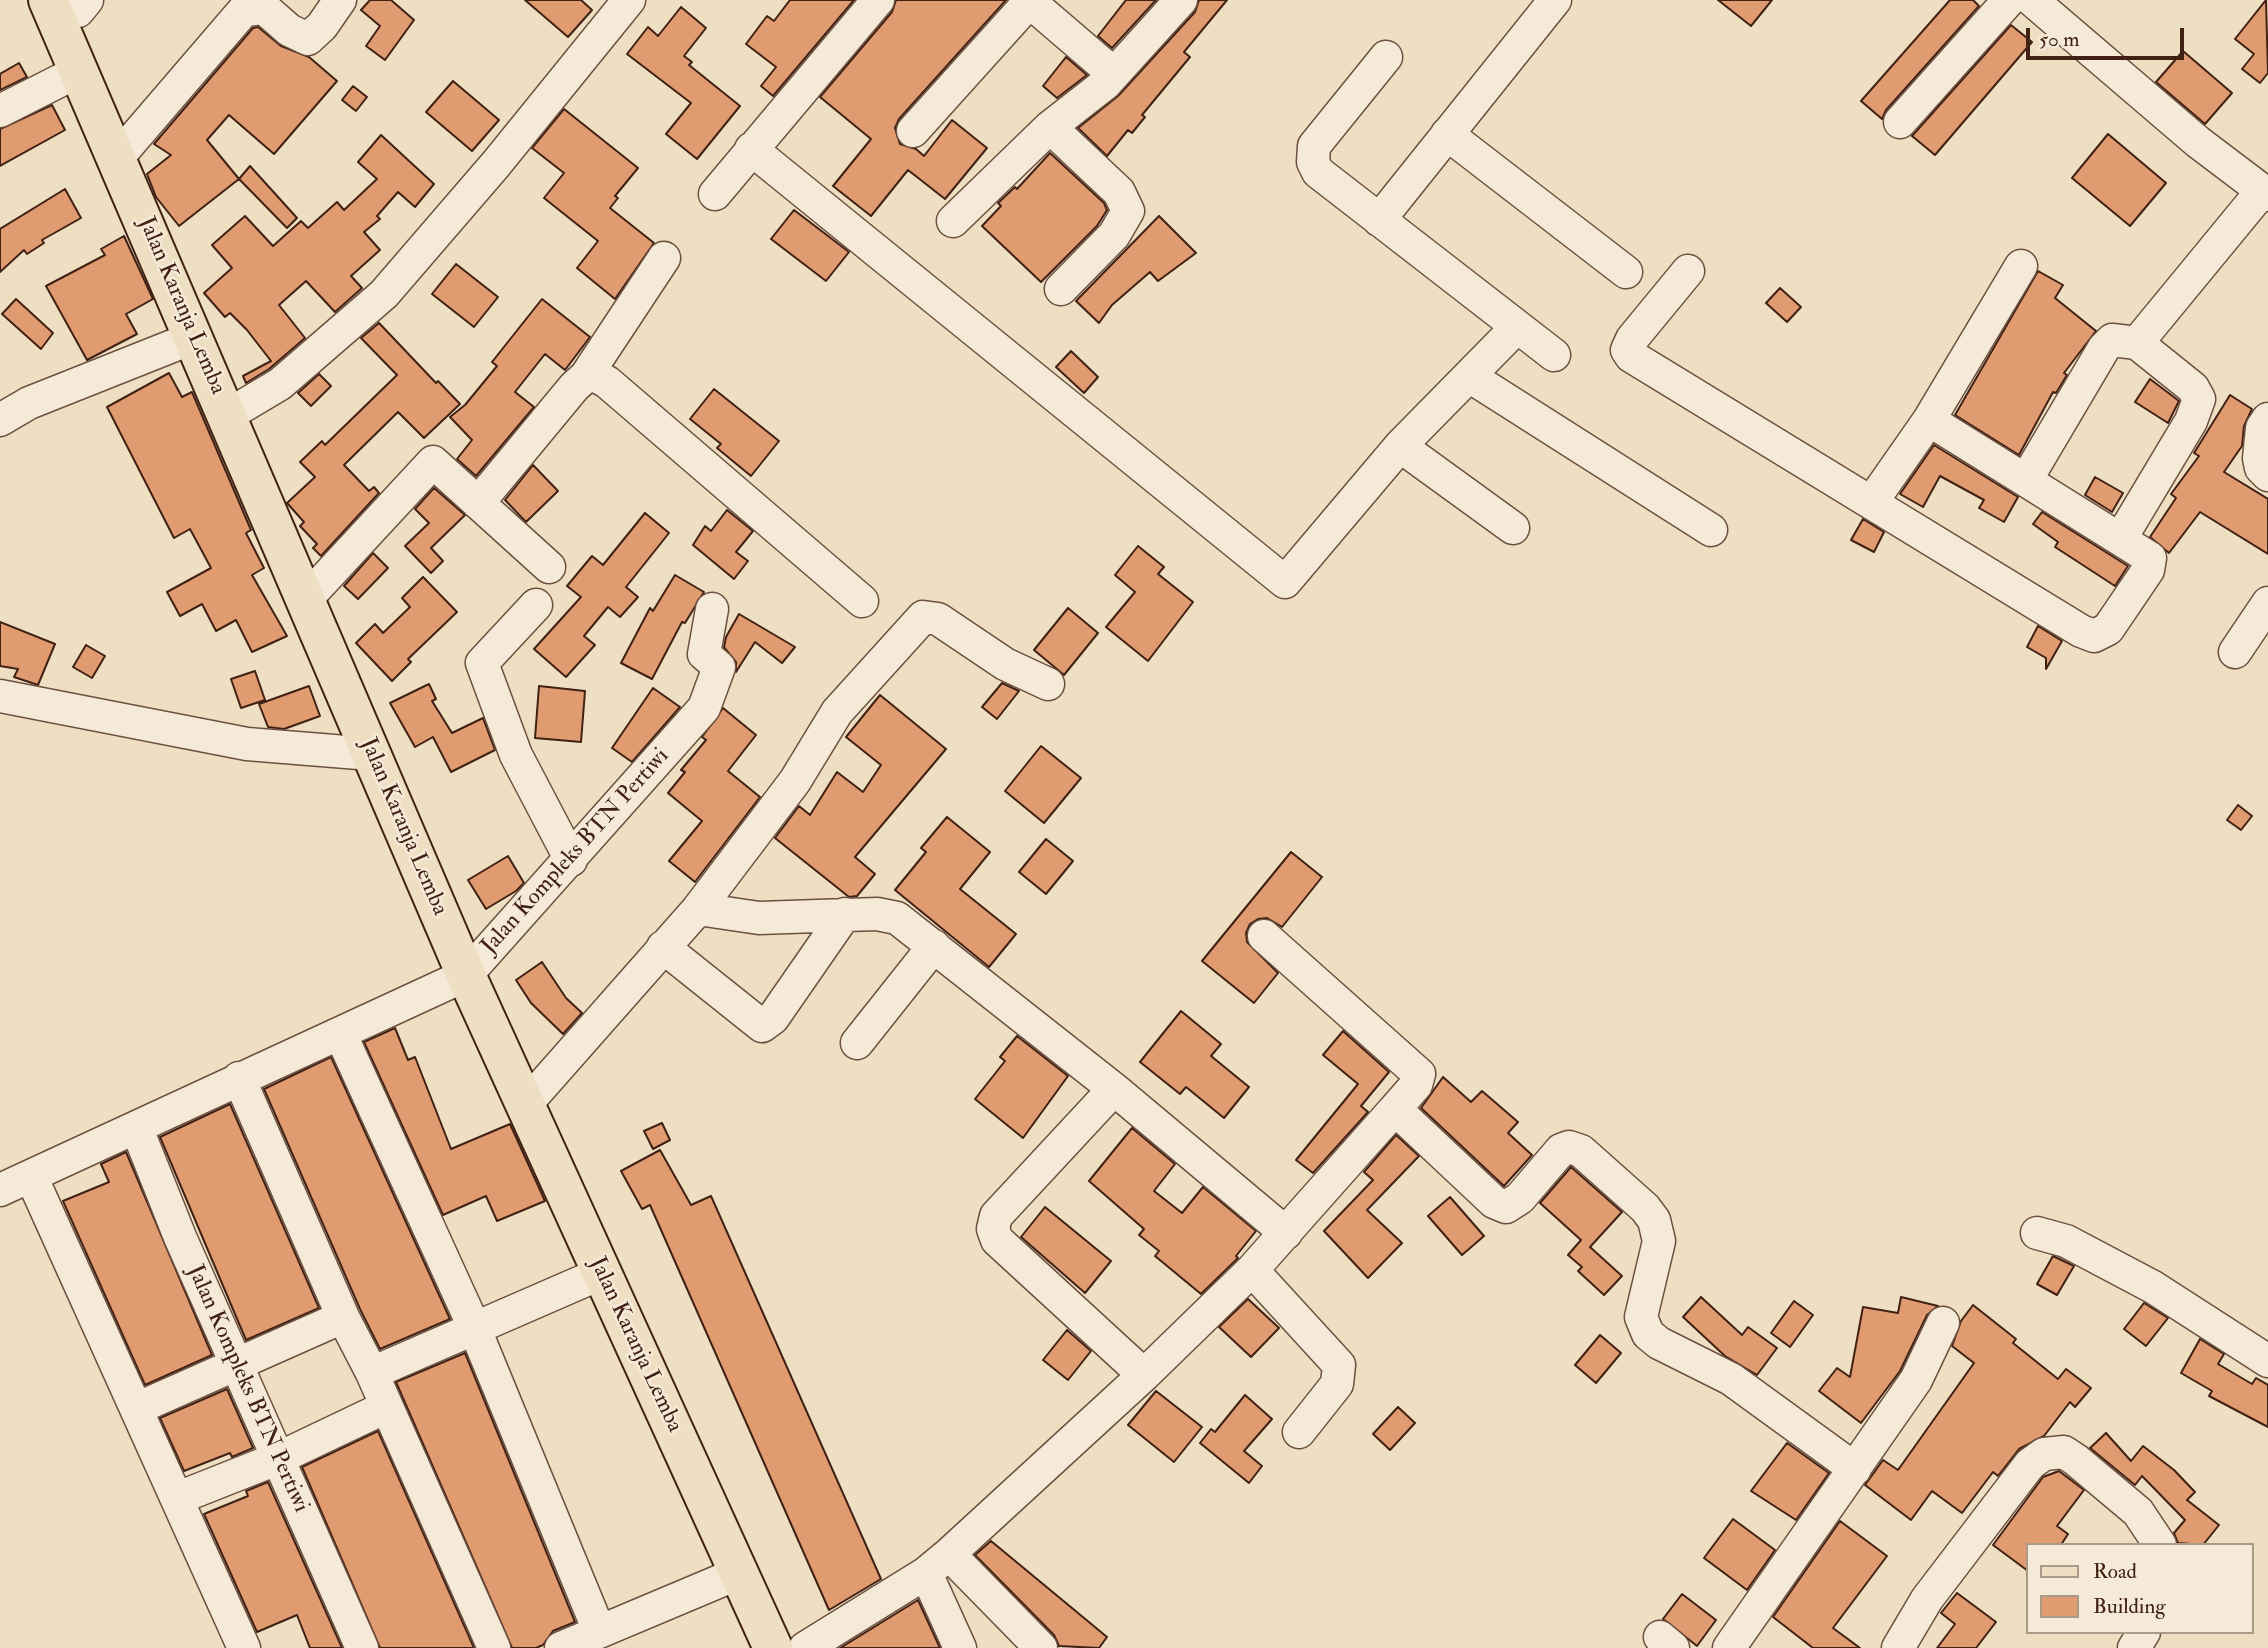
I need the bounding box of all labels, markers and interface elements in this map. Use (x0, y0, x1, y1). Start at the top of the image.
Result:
scale bar (2030, 14, 2188, 58)
text: 50 m (2039, 26, 2080, 53)
street label: Jalan Karanja Lemba (131, 213, 231, 399)
street label: Jalan Karanja Lemba (353, 734, 453, 920)
street label: Jalan Kompleks BTN Pertiwi (476, 743, 676, 961)
street label: Jalan Karanja Lemba (582, 1253, 688, 1437)
street label: Jalan Kompleks BTN Pertiwi (180, 1261, 314, 1517)
legend (2026, 1543, 2254, 1634)
text: Road (2093, 1558, 2137, 1585)
text: Building (2093, 1593, 2166, 1620)

